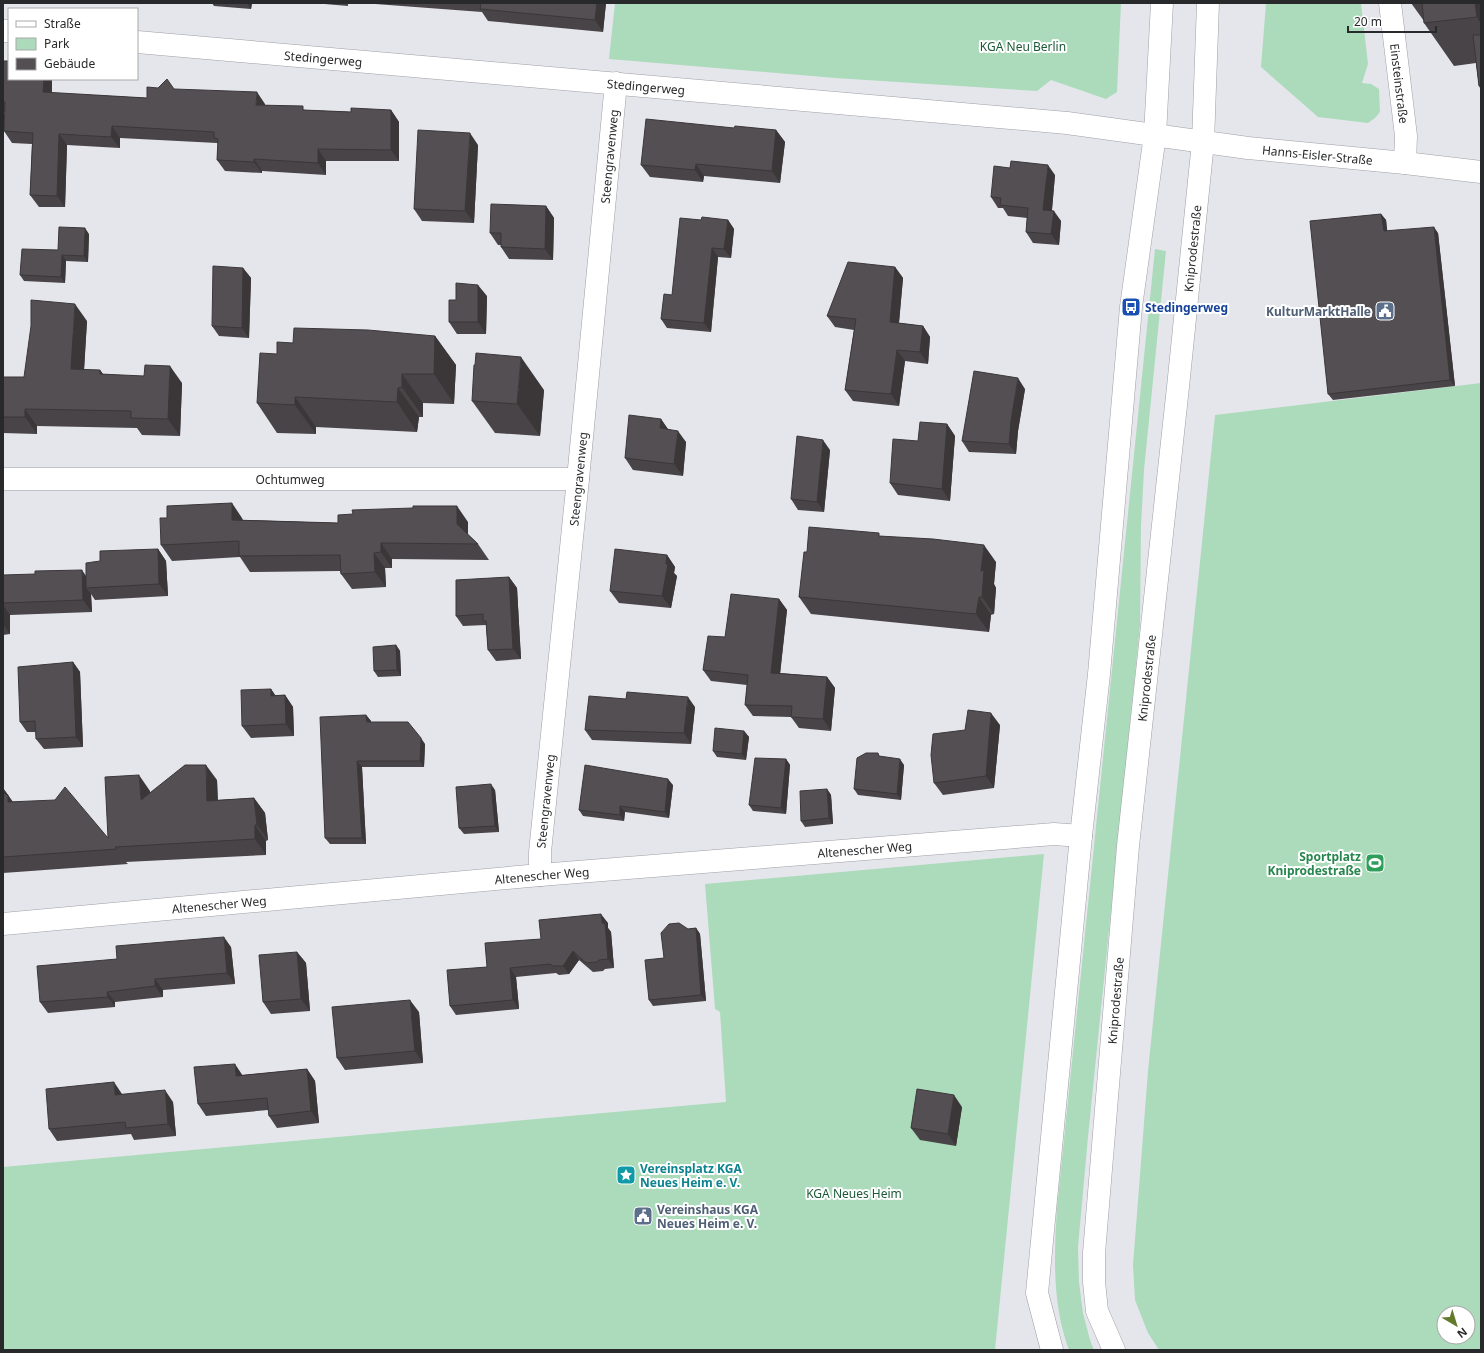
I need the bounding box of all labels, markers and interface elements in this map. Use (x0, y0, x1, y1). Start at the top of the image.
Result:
legend (8, 8, 138, 80)
scale bar (1348, 8, 1436, 34)
text: 20 m (1354, 13, 1382, 30)
text: Straße (44, 15, 81, 32)
text: Park (44, 35, 70, 52)
park label: KGA Neu Berlin (980, 38, 1066, 55)
street label: Einsteinstraße (1386, 42, 1413, 125)
street label: Stedingerweg (284, 46, 363, 70)
text: Gebäude (44, 55, 95, 72)
street label: Stedingerweg (606, 74, 686, 98)
street label: Steengravenweg (596, 108, 622, 204)
street label: Hanns-Eisler-Straße (1261, 141, 1374, 168)
street label: Kniprodestraße (1179, 204, 1205, 293)
bus stop icon: Stedingerweg (1120, 296, 1142, 318)
place label: Stedingerweg (1145, 299, 1228, 316)
public building icon: KulturMarktHalle (1374, 300, 1396, 322)
place label: KulturMarktHalle (1266, 303, 1371, 320)
street label: Steengravenweg (565, 431, 591, 527)
street label: Ochtumweg (255, 471, 325, 488)
street label: Kniprodestraße (1133, 634, 1159, 722)
street label: Steengravenweg (532, 753, 558, 849)
street label: Altenescher Weg (817, 837, 913, 861)
place label: Sportplatz Kniprodestraße (1268, 848, 1361, 879)
sports icon: Sportplatz Kniprodestraße (1364, 852, 1386, 874)
street label: Altenescher Weg (494, 863, 590, 888)
street label: Altenescher Weg (171, 891, 267, 917)
street label: Kniprodestraße (1103, 956, 1127, 1045)
place label: Vereinsplatz KGA Neues Heim e. V. (640, 1160, 742, 1191)
place icon: Vereinsplatz KGA Neues Heim e. V. (615, 1164, 637, 1186)
park label: KGA Neues Heim (806, 1185, 902, 1202)
place label: Vereinshaus KGA Neues Heim e. V. (657, 1201, 759, 1232)
public building icon: Vereinshaus KGA Neues Heim e. V. (632, 1205, 654, 1227)
north arrow (1436, 1305, 1476, 1345)
text: N (1454, 1325, 1471, 1342)

